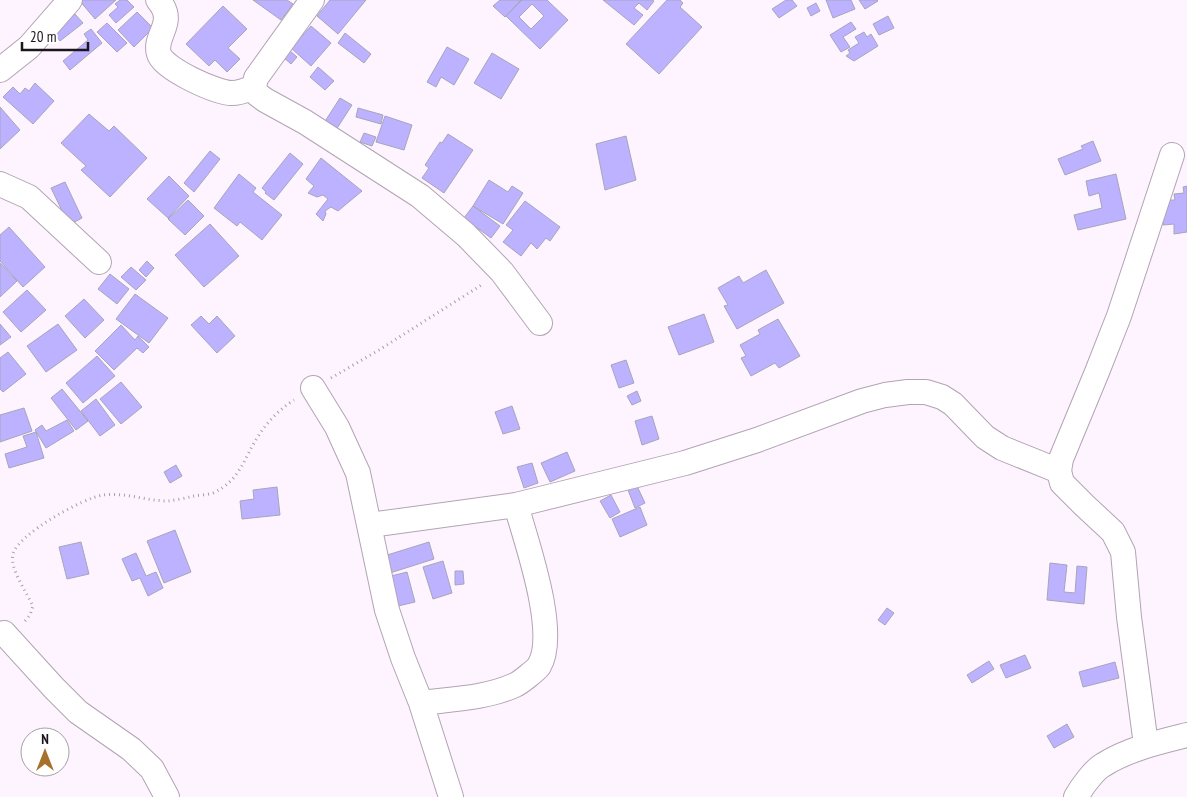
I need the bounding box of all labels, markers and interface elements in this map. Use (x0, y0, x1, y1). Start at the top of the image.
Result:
scale bar (22, 20, 89, 52)
text: 20 m (30, 27, 56, 46)
north arrow (20, 727, 70, 777)
text: N (41, 730, 49, 748)

